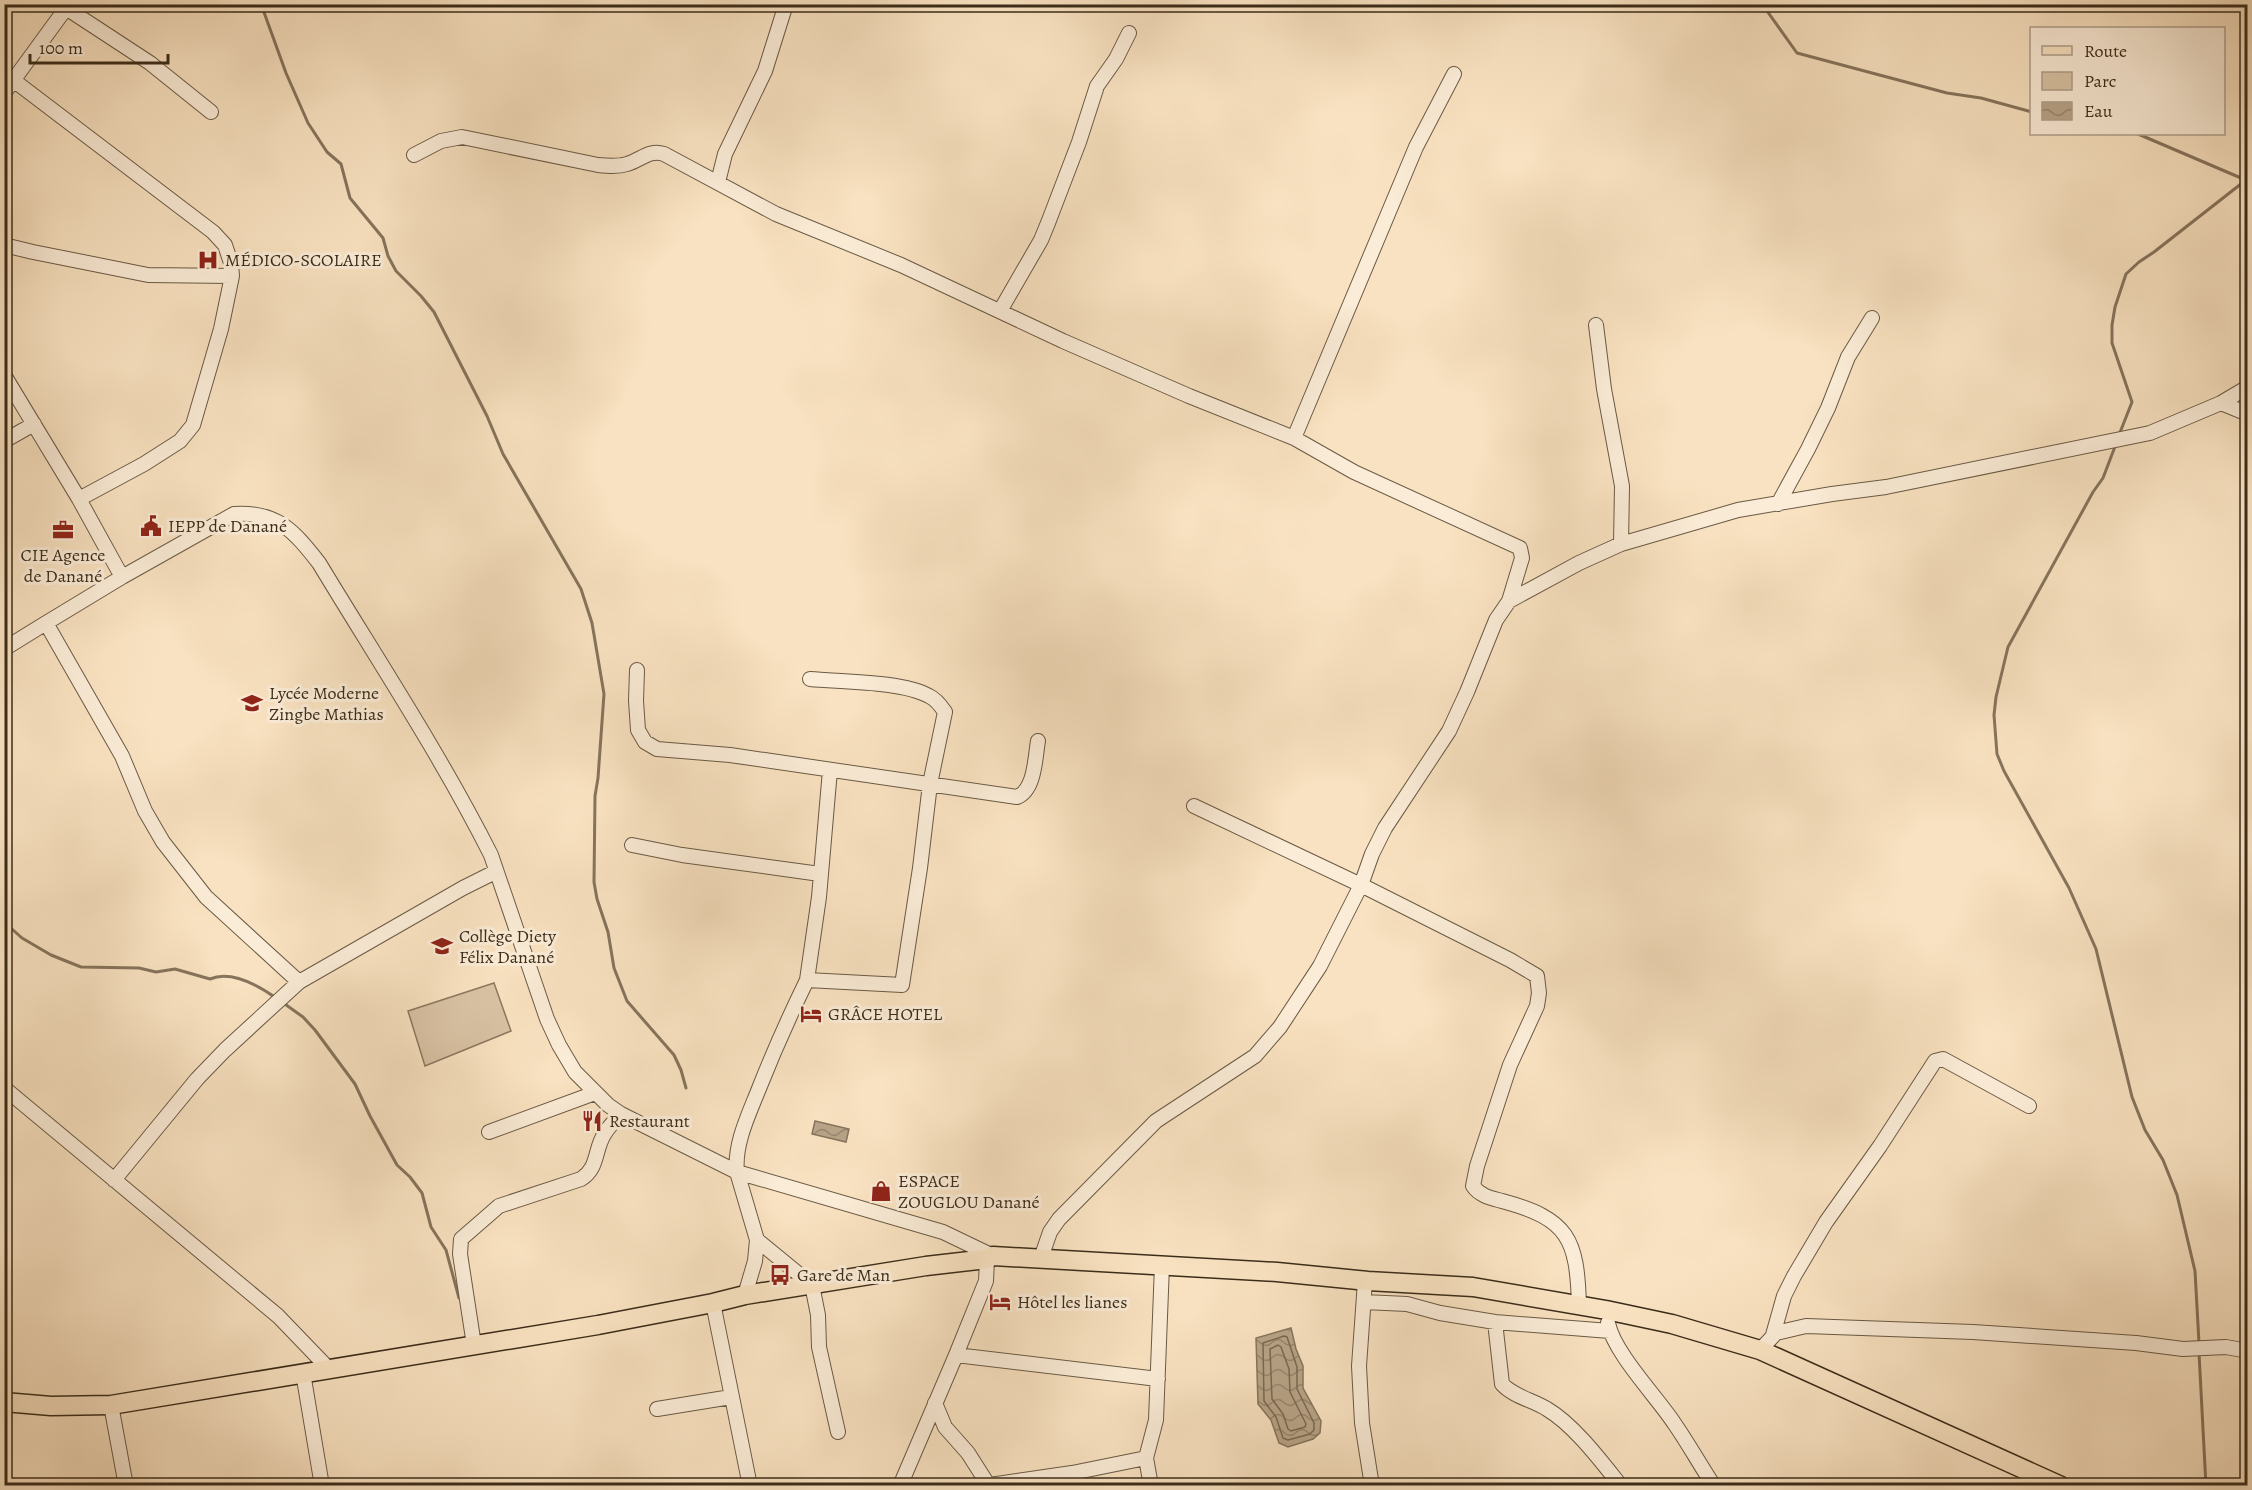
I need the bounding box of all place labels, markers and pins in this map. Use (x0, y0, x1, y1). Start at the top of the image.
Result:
hospital icon: MÉDICO-SCOLAIRE (196, 248, 220, 272)
place label: MÉDICO-SCOLAIRE (225, 248, 382, 272)
public building icon: IEPP de Danané (139, 514, 163, 538)
place label: IEPP de Danané (168, 514, 287, 538)
office icon: CIE Agence de Danané (51, 518, 75, 542)
place label: CIE Agence de Danané (21, 543, 105, 588)
place label: Lycée Moderne Zingbe Mathias (269, 681, 384, 726)
school or university icon: Lycée Moderne Zingbe Mathias (240, 691, 264, 715)
place label: Collège Diety Félix Danané (459, 924, 557, 969)
school or university icon: Collège Diety Félix Danané (430, 934, 454, 958)
hotel icon: GRÂCE HOTEL (799, 1002, 823, 1026)
place label: GRÂCE HOTEL (828, 1002, 943, 1026)
restaurant icon: Restaurant (580, 1109, 604, 1133)
place label: Restaurant (609, 1109, 690, 1133)
place label: ESPACE ZOUGLOU Danané (898, 1169, 1040, 1214)
shop icon: ESPACE ZOUGLOU Danané (869, 1179, 893, 1203)
bus stop icon: Gare de Man (768, 1263, 792, 1287)
place label: Gare de Man (797, 1263, 890, 1287)
hotel icon: Hôtel les lianes (988, 1290, 1012, 1314)
place label: Hôtel les lianes (1017, 1290, 1127, 1314)

